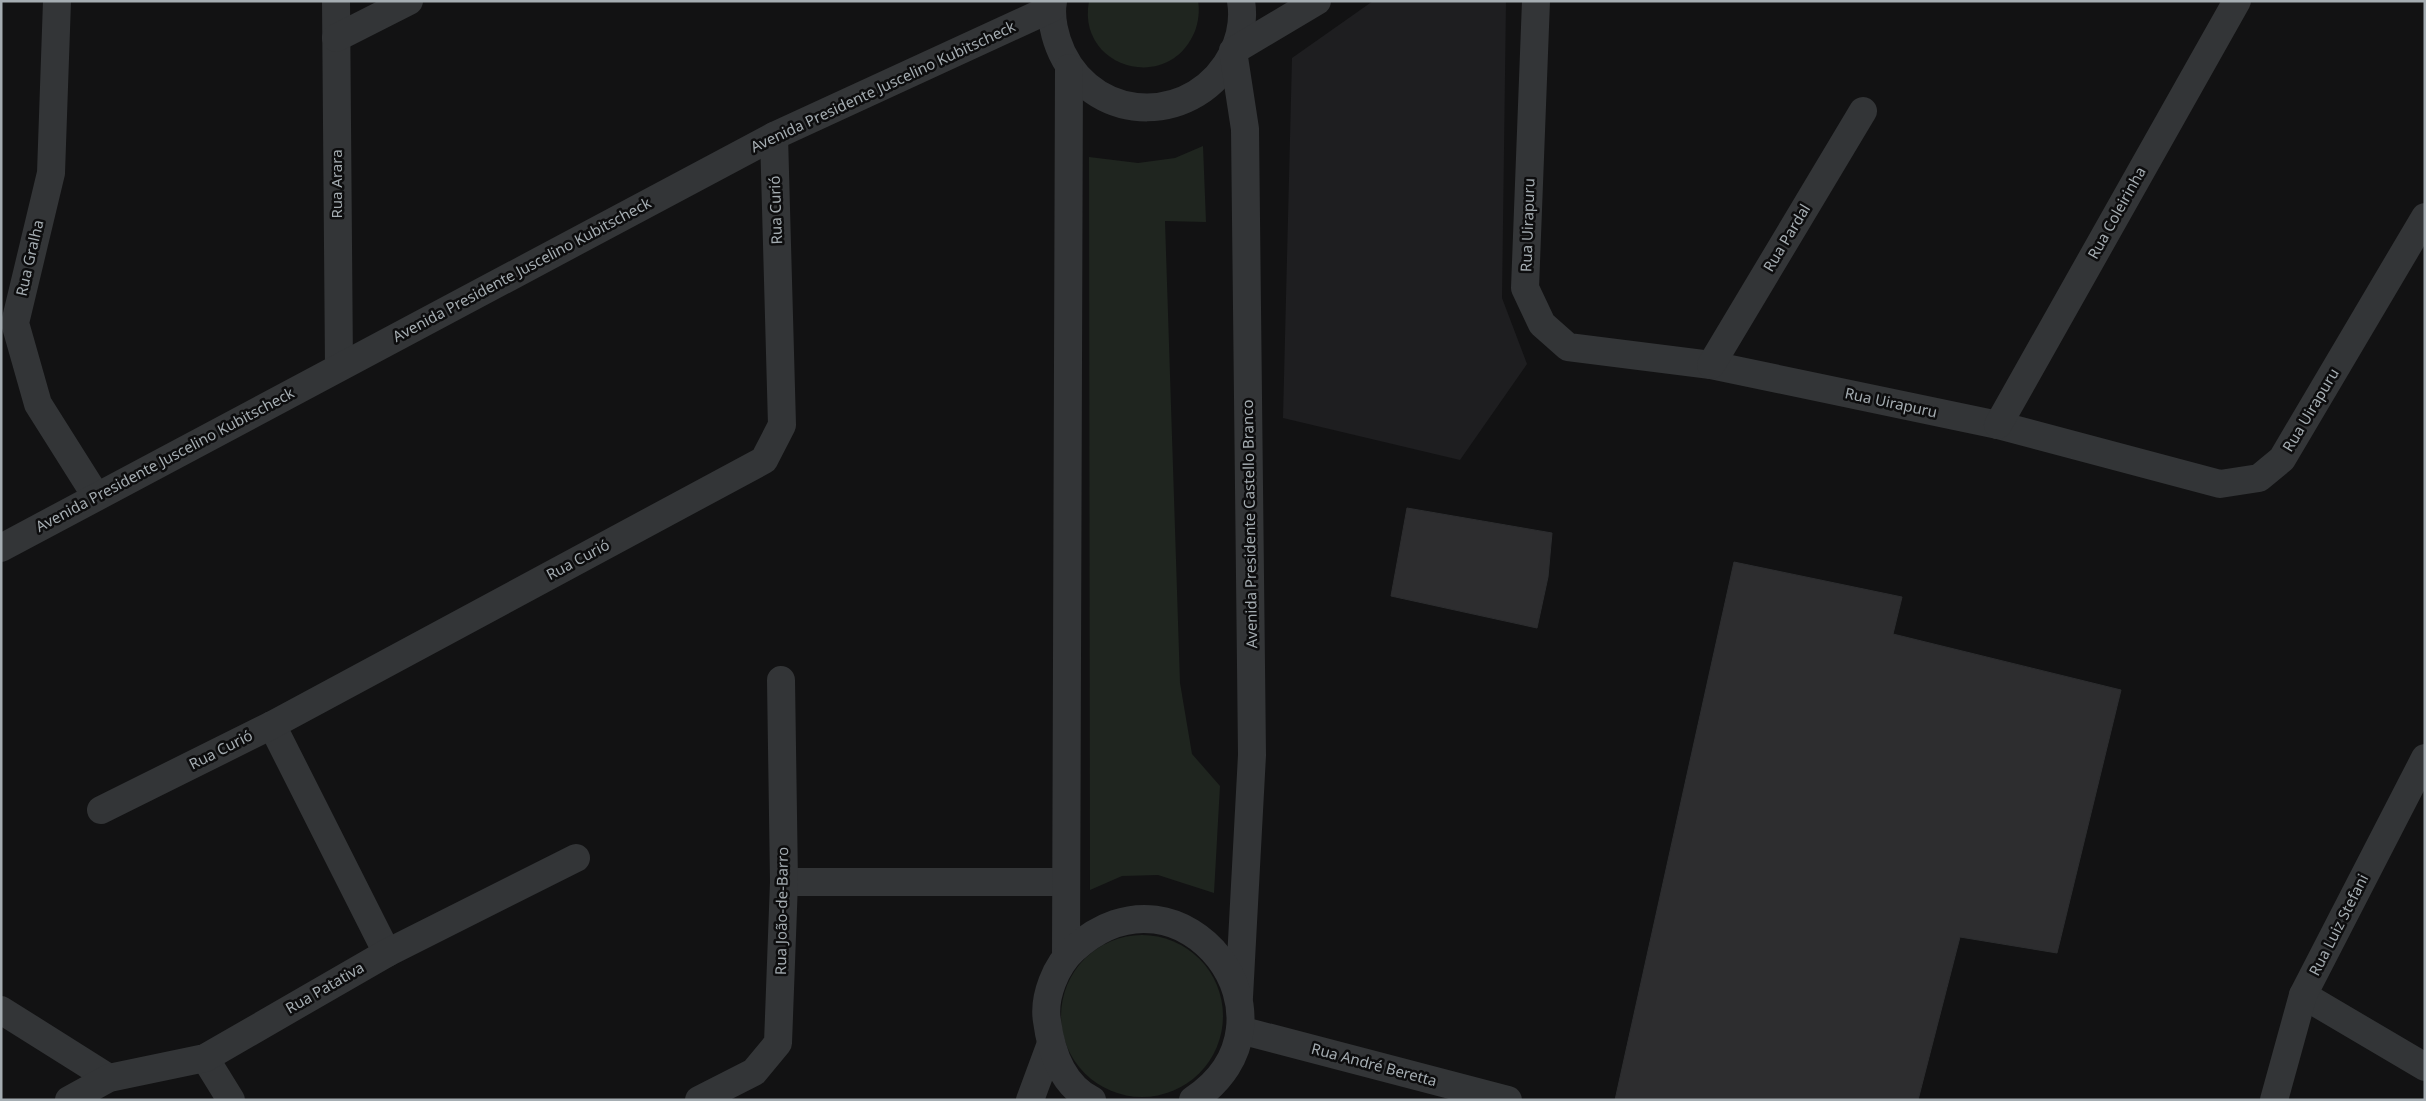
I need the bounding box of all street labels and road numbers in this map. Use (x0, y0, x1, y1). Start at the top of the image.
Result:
street label: Avenida Presidente Juscelino Kubitscheck (747, 16, 1018, 156)
street label: Rua Arara (326, 149, 346, 219)
street label: Rua Coleirinha (2082, 163, 2150, 262)
street label: Rua Curió (764, 175, 786, 245)
street label: Rua Uirapuru (1515, 178, 1539, 272)
street label: Avenida Presidente Juscelino Kubitscheck (389, 192, 654, 346)
street label: Rua Pardal (1758, 200, 1814, 275)
street label: Rua Gralha (11, 218, 48, 298)
street label: Rua Uirapuru (2277, 364, 2343, 455)
street label: Avenida Presidente Juscelino Kubitscheck (32, 382, 297, 536)
street label: Rua Uirapuru (1843, 382, 1939, 422)
street label: Avenida Presidente Castello Branco (1237, 399, 1261, 649)
street label: Rua Curió (542, 534, 613, 584)
street label: Rua Curió (185, 725, 256, 774)
street label: Rua João-de-Barro (770, 847, 792, 975)
street label: Rua Luiz Stefani (2304, 870, 2372, 979)
street label: Rua Patativa (282, 957, 367, 1018)
street label: Rua André Beretta (1309, 1038, 1439, 1090)

